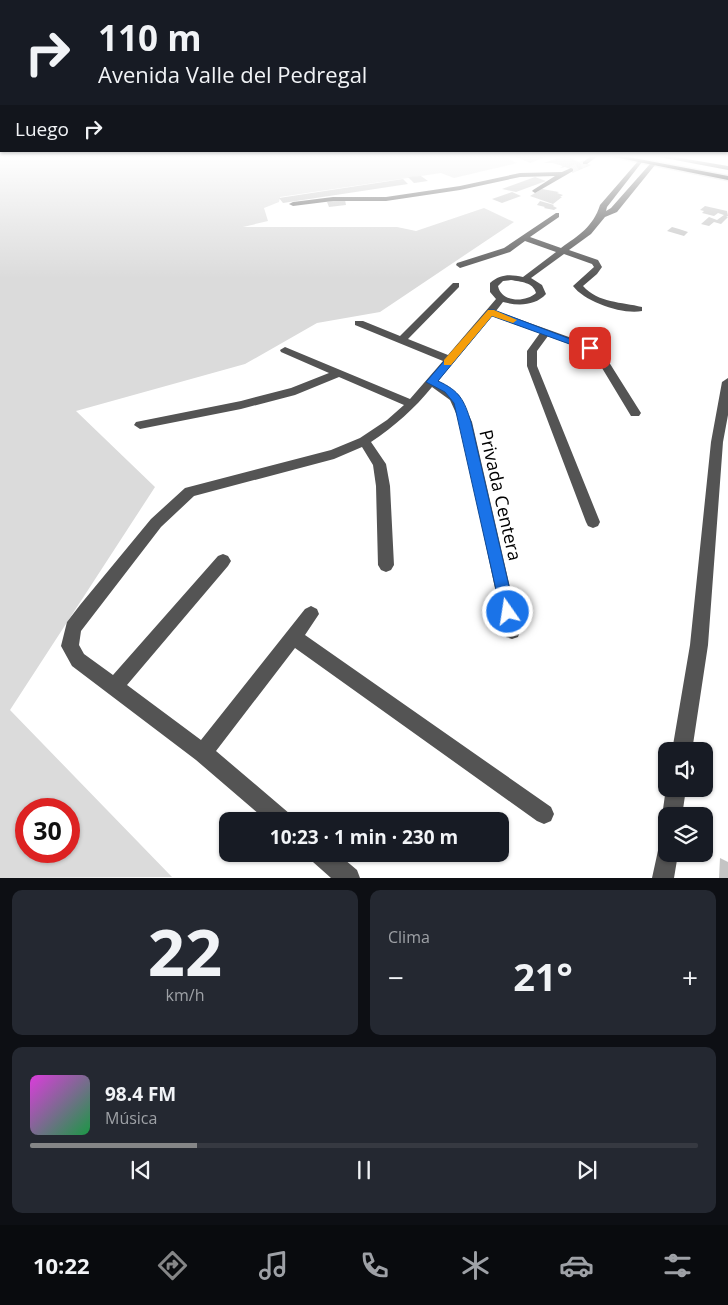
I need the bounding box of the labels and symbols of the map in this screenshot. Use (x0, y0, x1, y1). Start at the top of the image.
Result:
pin (569, 327, 611, 369)
street label: Privada Centera (474, 427, 528, 563)
position arrow (481, 585, 533, 637)
speed limit sign: 30 (15, 798, 80, 863)

